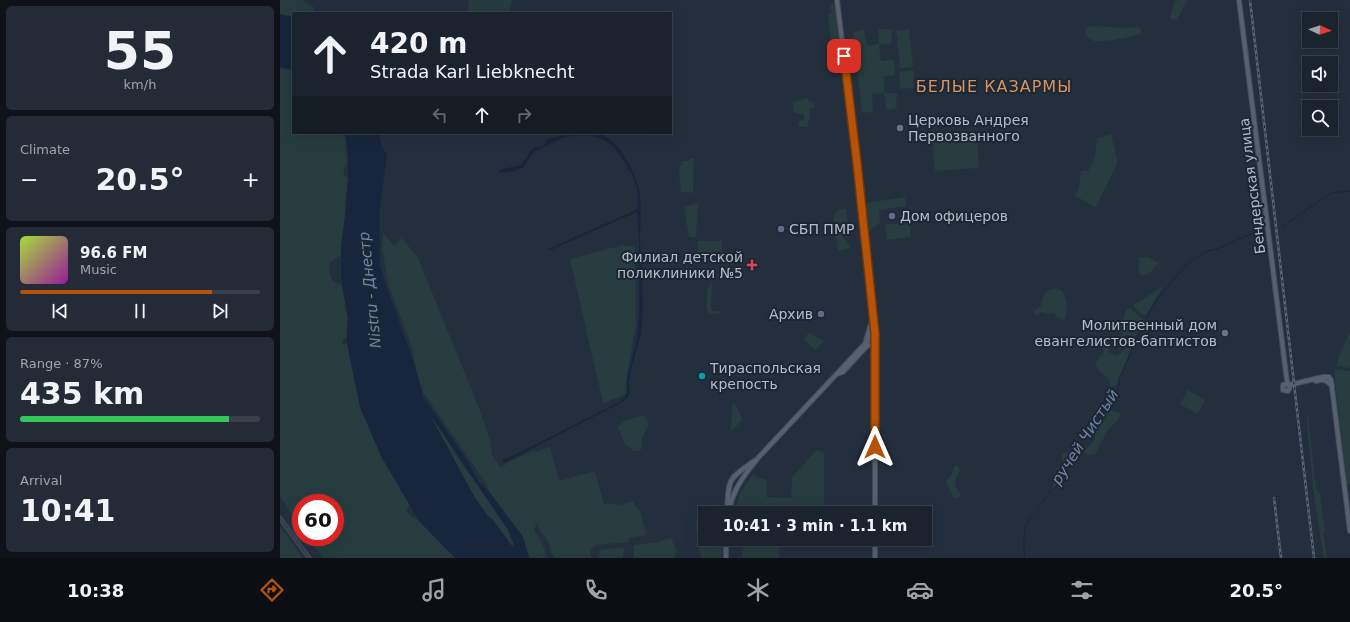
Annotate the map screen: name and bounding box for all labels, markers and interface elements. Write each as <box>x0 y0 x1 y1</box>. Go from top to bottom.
north arrow <box>1302 12 1338 48</box>
map controls <box>1302 12 1338 136</box>
text: 55 <box>104 21 176 81</box>
text: 420 m <box>370 27 467 60</box>
icon: ahead <box>304 28 356 80</box>
pin <box>827 39 861 73</box>
icon: arrive <box>833 45 855 67</box>
button: sound <box>1302 56 1338 92</box>
text: Strada Karl Liebknecht <box>370 61 575 82</box>
text: km/h <box>124 77 156 92</box>
district label: БЕЛЫЕ КАЗАРМЫ <box>916 77 1072 96</box>
button: search <box>1302 100 1338 136</box>
icon: left <box>429 104 451 126</box>
icon: ahead <box>471 104 493 126</box>
icon: right <box>513 104 535 126</box>
place label: Церковь Андрея Первозванного <box>908 112 1029 144</box>
street label: Бендерская улица <box>1236 117 1268 255</box>
marker: Церковь Андрея Первозванного <box>895 123 905 133</box>
text: Climate <box>20 142 70 157</box>
text: 20.5° <box>95 162 185 197</box>
text: − <box>20 167 38 192</box>
text: + <box>242 167 260 192</box>
place label: Дом офицеров <box>900 208 1008 224</box>
marker: Дом офицеров <box>887 211 897 221</box>
place label: СБП ПМР <box>789 221 854 237</box>
marker: СБП ПМР <box>776 224 786 234</box>
water label: Nistru - Днестр <box>355 231 385 349</box>
text: 96.6 FM <box>80 244 147 262</box>
place label: Филиал детской поликлиники №5 <box>617 249 743 281</box>
marker: Филиал детской поликлиники №5 <box>746 259 758 271</box>
text: Music <box>80 262 117 277</box>
icon: previous <box>49 300 71 322</box>
icon: pause <box>129 300 151 322</box>
icon: next <box>209 300 231 322</box>
place label: Архив <box>769 306 813 322</box>
marker: Архив <box>816 309 826 319</box>
place label: Молитвенный дом евангелистов-баптистов <box>1034 317 1217 349</box>
marker: Молитвенный дом евангелистов-баптистов <box>1220 328 1230 338</box>
text: Range · 87% <box>20 356 103 371</box>
place label: Тираспольская крепость <box>709 360 821 392</box>
marker: Тираспольская крепость <box>697 371 707 381</box>
text: 435 km <box>20 376 144 411</box>
water label: ручей Чистый <box>1047 386 1123 489</box>
position arrow <box>854 426 896 468</box>
text: Arrival <box>20 473 62 488</box>
text: 10:41 <box>20 493 116 528</box>
speed limit sign: 60 <box>292 494 344 546</box>
text: 10:41 · 3 min · 1.1 km <box>723 517 907 535</box>
icon: directions <box>258 576 286 604</box>
icon: music <box>420 576 448 604</box>
icon: phone <box>582 576 610 604</box>
icon: climate <box>744 576 772 604</box>
icon: car <box>906 576 934 604</box>
icon: filters <box>1068 576 1096 604</box>
text: 10:38 <box>67 580 124 601</box>
text: 20.5° <box>1230 580 1283 601</box>

